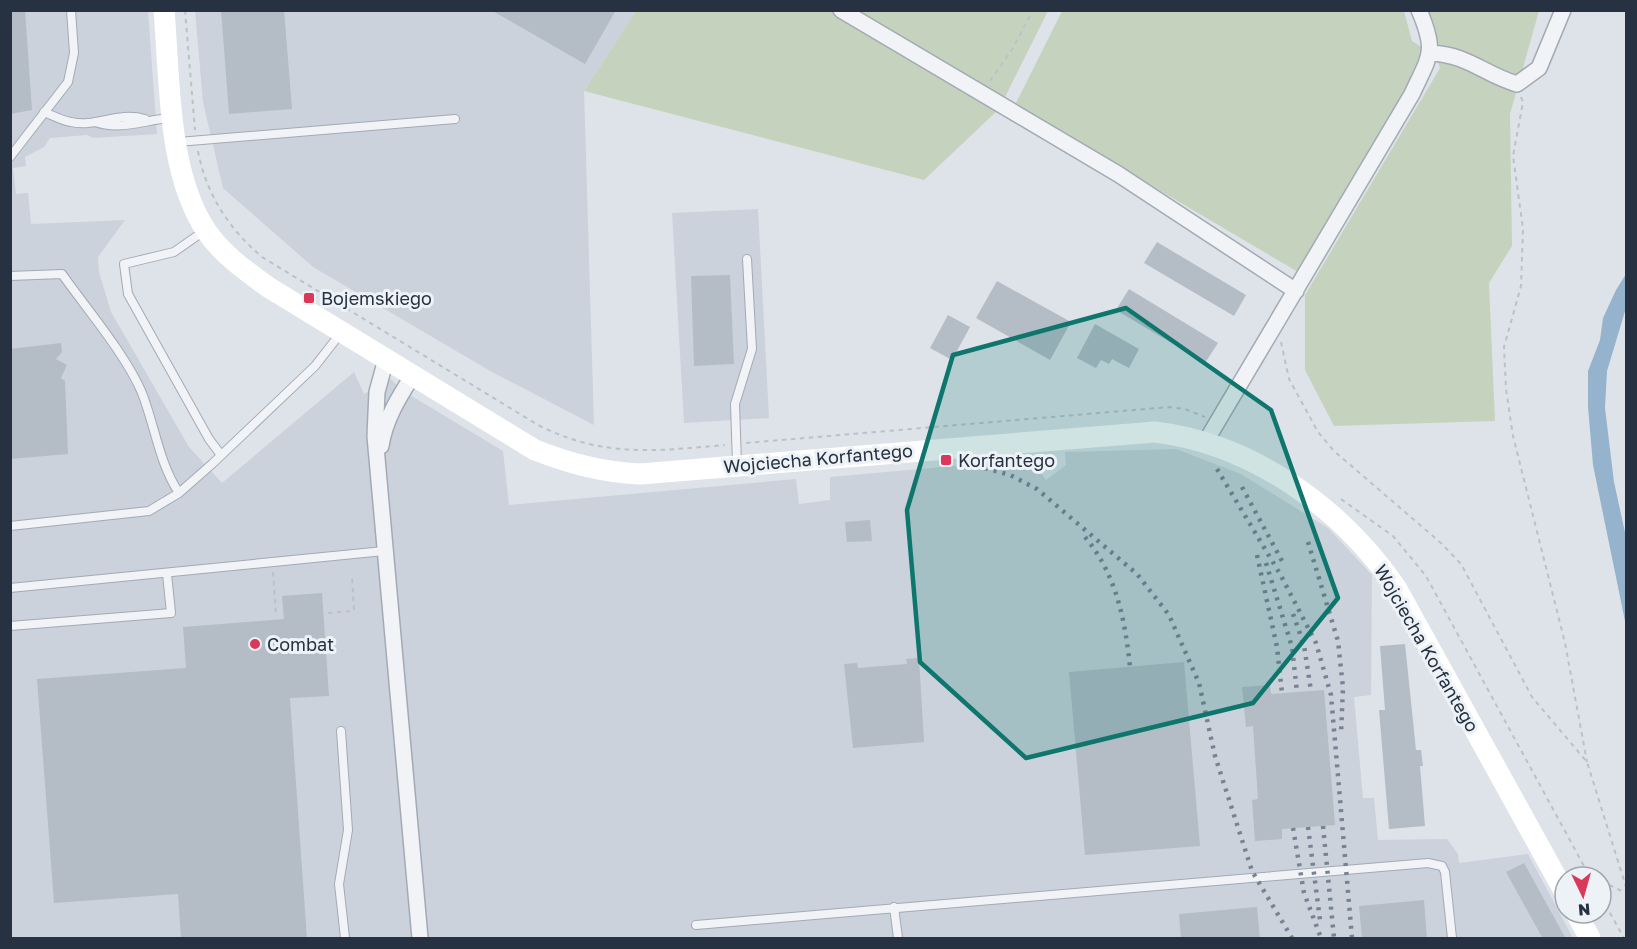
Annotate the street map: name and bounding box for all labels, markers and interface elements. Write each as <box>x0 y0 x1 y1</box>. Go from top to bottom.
place label: Bojemskiego <box>321 287 432 309</box>
marker: Bojemskiego <box>302 291 316 305</box>
street label: Wojciecha Korfantego <box>722 439 914 477</box>
place label: Korfantego <box>958 449 1055 471</box>
marker: Korfantego <box>939 453 953 467</box>
street label: Wojciecha Korfantego <box>1370 560 1484 736</box>
place label: Combat <box>267 633 334 655</box>
marker: Combat <box>248 637 262 651</box>
north arrow <box>1553 865 1613 925</box>
text: N <box>1577 899 1591 920</box>

